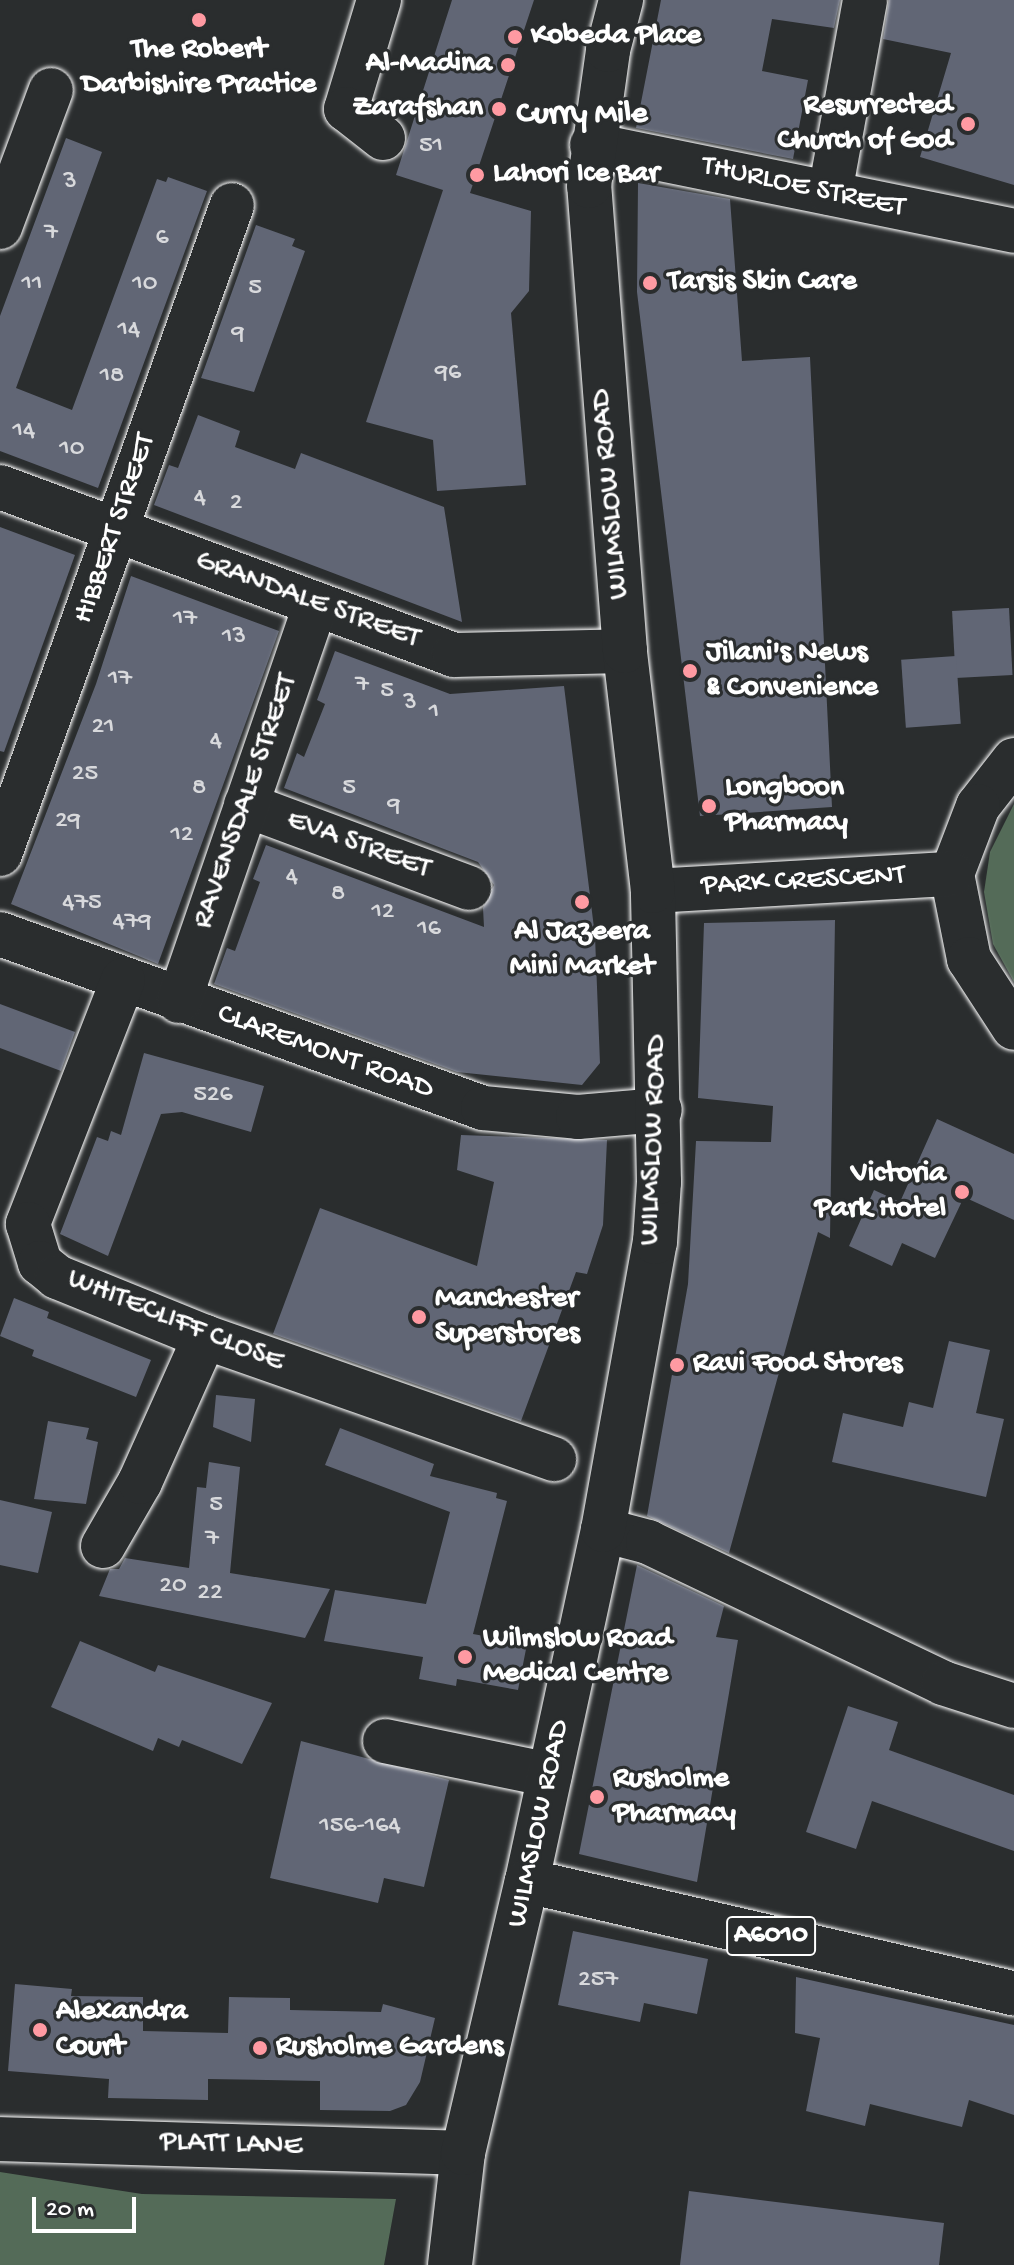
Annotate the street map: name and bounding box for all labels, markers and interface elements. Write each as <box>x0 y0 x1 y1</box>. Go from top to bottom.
marker: The Robert Darbishire Practice <box>190 11 208 29</box>
place label: Kobeda Place <box>531 19 701 55</box>
marker: Kobeda Place <box>506 28 524 46</box>
place label: The Robert Darbishire Practice <box>82 33 316 104</box>
place label: Al-Madina <box>366 47 492 83</box>
marker: Al-Madina <box>499 56 517 74</box>
place label: Resurrected Church of God <box>778 89 952 160</box>
place label: Zarafshan <box>352 91 483 127</box>
district label: Curry Mile <box>516 96 648 134</box>
marker: Zarafshan <box>490 100 508 118</box>
marker: Resurrected Church of God <box>959 115 977 133</box>
house number: 51 <box>419 131 443 163</box>
street label: THURLOE STREET <box>698 149 908 227</box>
place label: Lahori Ice Bar <box>493 157 659 193</box>
marker: Lahori Ice Bar <box>468 166 486 184</box>
house number: 3 <box>63 167 77 199</box>
house number: 7 <box>44 218 58 250</box>
house number: 6 <box>155 223 169 255</box>
place label: Tarsis Skin Care <box>668 265 857 301</box>
house number: 11 <box>22 269 42 301</box>
house number: 10 <box>132 269 158 301</box>
marker: Tarsis Skin Care <box>639 272 661 294</box>
house number: 5 <box>248 273 262 305</box>
house number: 14 <box>118 315 140 347</box>
house number: 9 <box>231 319 245 351</box>
house number: 96 <box>435 358 461 390</box>
house number: 18 <box>100 361 124 393</box>
street label: WILMSLOW ROAD <box>585 387 639 601</box>
house number: 14 <box>13 416 35 448</box>
street label: HIBBERT STREET <box>67 429 165 629</box>
house number: 10 <box>59 434 85 466</box>
house number: 4 <box>194 483 206 515</box>
house number: 2 <box>230 488 242 520</box>
street label: GRANDALE STREET <box>190 544 424 658</box>
house number: 17 <box>173 604 197 636</box>
house number: 13 <box>222 622 246 654</box>
place label: Jilani's News & Convenience <box>706 636 878 706</box>
marker: Jilani's News & Convenience <box>681 662 699 680</box>
house number: 17 <box>108 664 132 696</box>
street label: RAVENSDALE STREET <box>187 670 307 934</box>
house number: 7 <box>355 670 369 702</box>
house number: 5 <box>380 676 394 708</box>
house number: 3 <box>403 688 417 720</box>
house number: 1 <box>429 697 439 729</box>
house number: 21 <box>91 712 115 744</box>
house number: 4 <box>210 726 222 758</box>
house number: 25 <box>72 759 98 791</box>
place label: Longboon Pharmacy <box>725 771 848 842</box>
house number: 8 <box>192 773 206 805</box>
house number: 5 <box>342 773 356 805</box>
house number: 9 <box>387 791 401 823</box>
marker: Longboon Pharmacy <box>700 797 718 815</box>
street label: EVA STREET <box>281 803 435 889</box>
house number: 29 <box>55 806 81 838</box>
house number: 12 <box>170 820 194 852</box>
street label: PARK CRESCENT <box>700 859 906 905</box>
house number: 4 <box>286 862 298 894</box>
house number: 8 <box>331 879 345 911</box>
house number: 475 <box>62 888 102 920</box>
marker: Al Jazeera Mini Market <box>573 893 591 911</box>
house number: 12 <box>371 897 395 929</box>
house number: 479 <box>113 907 151 939</box>
house number: 16 <box>417 914 441 946</box>
place label: Al Jazeera Mini Market <box>510 915 654 986</box>
street label: CLAREMONT ROAD <box>212 997 438 1109</box>
street label: WILMSLOW ROAD <box>633 1034 677 1246</box>
house number: 526 <box>193 1080 233 1112</box>
place label: Victoria Park Hotel <box>815 1157 946 1228</box>
marker: Victoria Park Hotel <box>953 1183 971 1201</box>
street label: WHITECLIFF CLOSE <box>62 1262 288 1382</box>
place label: Manchester Superstores <box>435 1282 580 1352</box>
marker: Manchester Superstores <box>410 1308 428 1326</box>
place label: Ravi Food Stores <box>693 1347 902 1383</box>
marker: Ravi Food Stores <box>668 1356 686 1374</box>
house number: 5 <box>209 1490 223 1522</box>
house number: 7 <box>205 1524 219 1556</box>
house number: 20 <box>159 1571 187 1603</box>
house number: 22 <box>197 1578 223 1610</box>
place label: Wilmslow Road Medical Centre <box>483 1622 672 1692</box>
marker: Wilmslow Road Medical Centre <box>454 1646 476 1668</box>
street label: WILMSLOW ROAD <box>500 1717 580 1931</box>
place label: Rusholme Pharmacy <box>613 1762 736 1832</box>
marker: Rusholme Pharmacy <box>588 1788 606 1806</box>
house number: 156-164 <box>319 1811 401 1843</box>
road number: A6010 <box>725 1912 817 1960</box>
house number: 257 <box>578 1965 618 1997</box>
place label: Alexandra Court <box>56 1995 187 2066</box>
marker: Alexandra Court <box>31 2021 49 2039</box>
place label: Rusholme Gardens <box>276 2030 504 2066</box>
marker: Rusholme Gardens <box>251 2039 269 2057</box>
street label: PLATT LANE <box>159 2126 303 2166</box>
scale bar <box>36 2181 140 2231</box>
text: 20 m <box>46 2196 94 2225</box>

